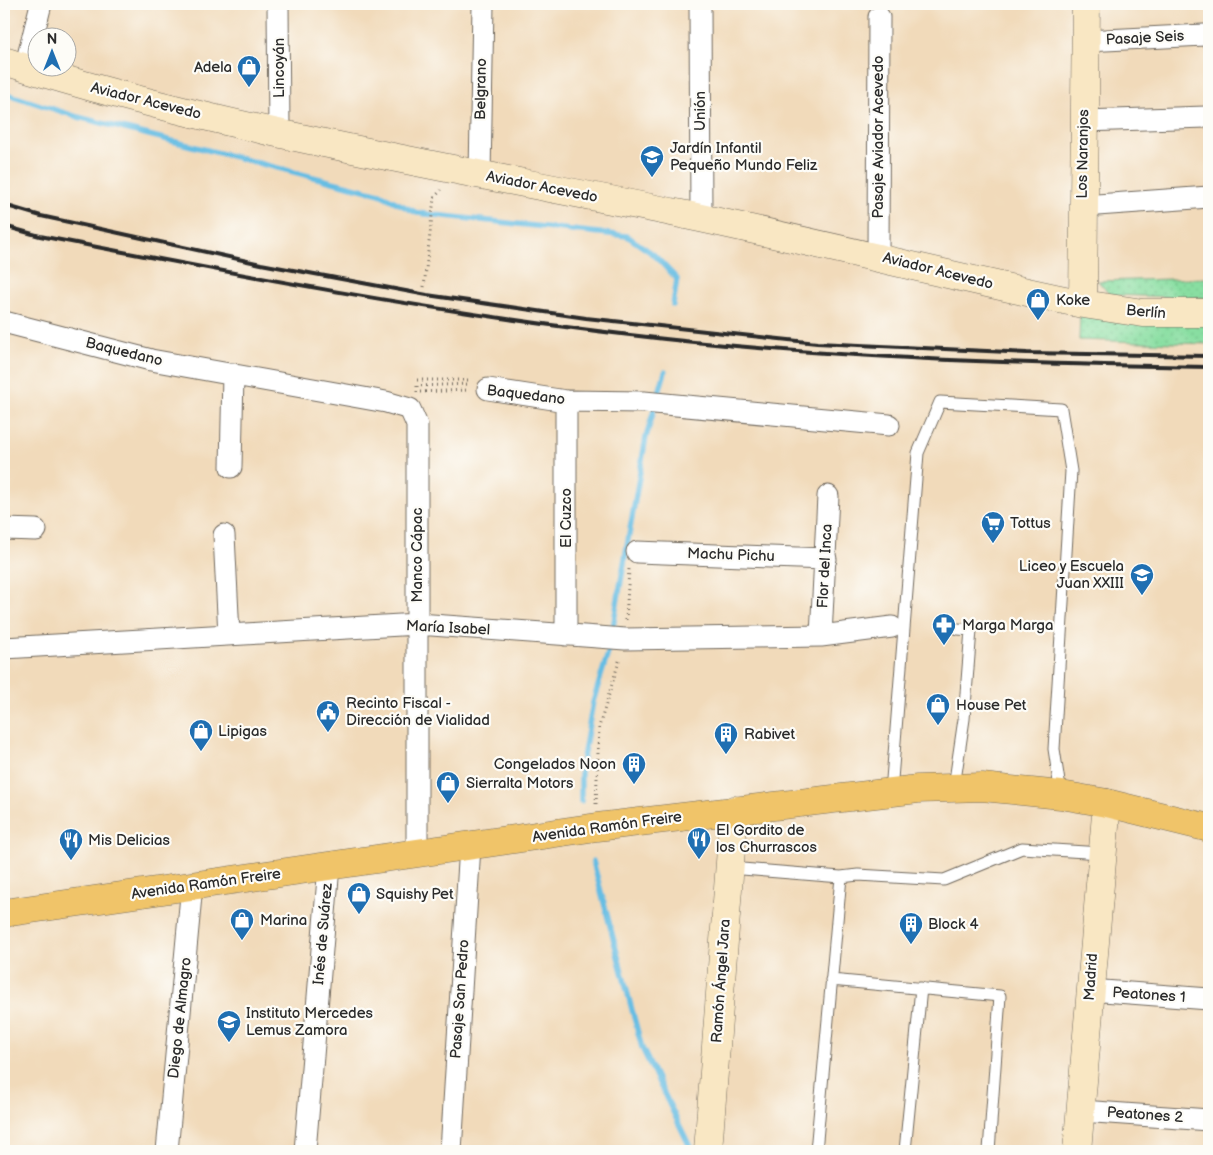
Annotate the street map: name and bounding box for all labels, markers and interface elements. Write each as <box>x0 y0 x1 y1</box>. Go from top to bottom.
street label: Pasaje Seis <box>1105 26 1185 50</box>
north arrow <box>28 28 78 78</box>
text: N <box>47 31 57 48</box>
street label: Lincoyán <box>270 38 289 98</box>
shop icon: Adela <box>236 54 262 88</box>
street label: Pasaje Aviador Acevedo <box>869 55 888 219</box>
place label: Adela <box>194 58 232 77</box>
street label: Belgrano <box>471 58 491 120</box>
street label: Aviador Acevedo <box>89 78 203 124</box>
street label: Unión <box>691 91 710 131</box>
street label: Los Naranjos <box>1073 109 1093 199</box>
place label: Jardín Infantil Pequeño Mundo Feliz <box>670 139 818 175</box>
school or university icon: Jardín Infantil Pequeño Mundo Feliz <box>639 144 665 178</box>
street label: Aviador Acevedo <box>485 167 599 207</box>
street label: Aviador Acevedo <box>881 248 995 294</box>
shop icon: Koke <box>1025 287 1051 321</box>
place label: Koke <box>1056 291 1090 310</box>
street label: Berlín <box>1125 301 1167 323</box>
street label: Baquedano <box>83 333 165 371</box>
street label: Baquedano <box>486 381 566 409</box>
street label: El Cuzco <box>557 488 576 548</box>
street label: Manco Cápac <box>408 508 427 602</box>
supermarket icon: Tottus <box>980 510 1006 544</box>
place label: Tottus <box>1010 514 1051 533</box>
street label: Flor del Inca <box>813 523 837 609</box>
street label: Machu Pichu <box>687 544 775 566</box>
place label: Liceo y Escuela Juan XXIII <box>1019 557 1124 593</box>
school or university icon: Liceo y Escuela Juan XXIII <box>1129 562 1155 596</box>
pharmacy icon: Marga Marga <box>931 612 957 646</box>
street label: María Isabel <box>405 616 491 640</box>
place label: Marga Marga <box>962 616 1054 635</box>
shop icon: House Pet <box>925 692 951 726</box>
place label: Recinto Fiscal - Dirección de Vialidad <box>346 694 490 730</box>
place label: House Pet <box>956 696 1027 715</box>
public building icon: Recinto Fiscal - Dirección de Vialidad <box>315 699 341 733</box>
shop icon: Lipigas <box>188 718 214 752</box>
building icon: Rabivet <box>713 721 739 755</box>
place label: Lipigas <box>218 722 268 741</box>
place label: Rabivet <box>744 725 796 744</box>
building icon: Congelados Noon <box>621 751 647 785</box>
place label: Congelados Noon <box>494 755 616 774</box>
shop icon: Sierralta Motors <box>435 770 461 804</box>
place label: Sierralta Motors <box>466 774 574 793</box>
street label: Avenida Ramón Freire <box>531 807 683 847</box>
place label: El Gordito de los Churrascos <box>716 821 817 857</box>
restaurant icon: El Gordito de los Churrascos <box>686 826 712 860</box>
restaurant icon: Mis Delicias <box>58 827 84 861</box>
place label: Mis Delicias <box>88 831 170 850</box>
street label: Avenida Ramón Freire <box>130 864 282 904</box>
shop icon: Squishy Pet <box>346 881 372 915</box>
street label: Inés de Suárez <box>309 882 337 986</box>
place label: Squishy Pet <box>376 885 454 904</box>
shop icon: Marina <box>229 907 255 941</box>
place label: Marina <box>260 911 307 930</box>
building icon: Block 4 <box>898 911 924 945</box>
place label: Block 4 <box>928 915 979 934</box>
street label: Ramón Ángel Jara <box>707 918 735 1044</box>
street label: Pasaje San Pedro <box>446 939 474 1059</box>
street label: Madrid <box>1080 953 1102 1001</box>
street label: Diego de Almagro <box>164 956 196 1080</box>
street label: Peatones 1 <box>1112 983 1186 1007</box>
place label: Instituto Mercedes Lemus Zamora <box>246 1004 374 1040</box>
school or university icon: Instituto Mercedes Lemus Zamora <box>216 1009 242 1043</box>
street label: Peatones 2 <box>1106 1103 1184 1127</box>

